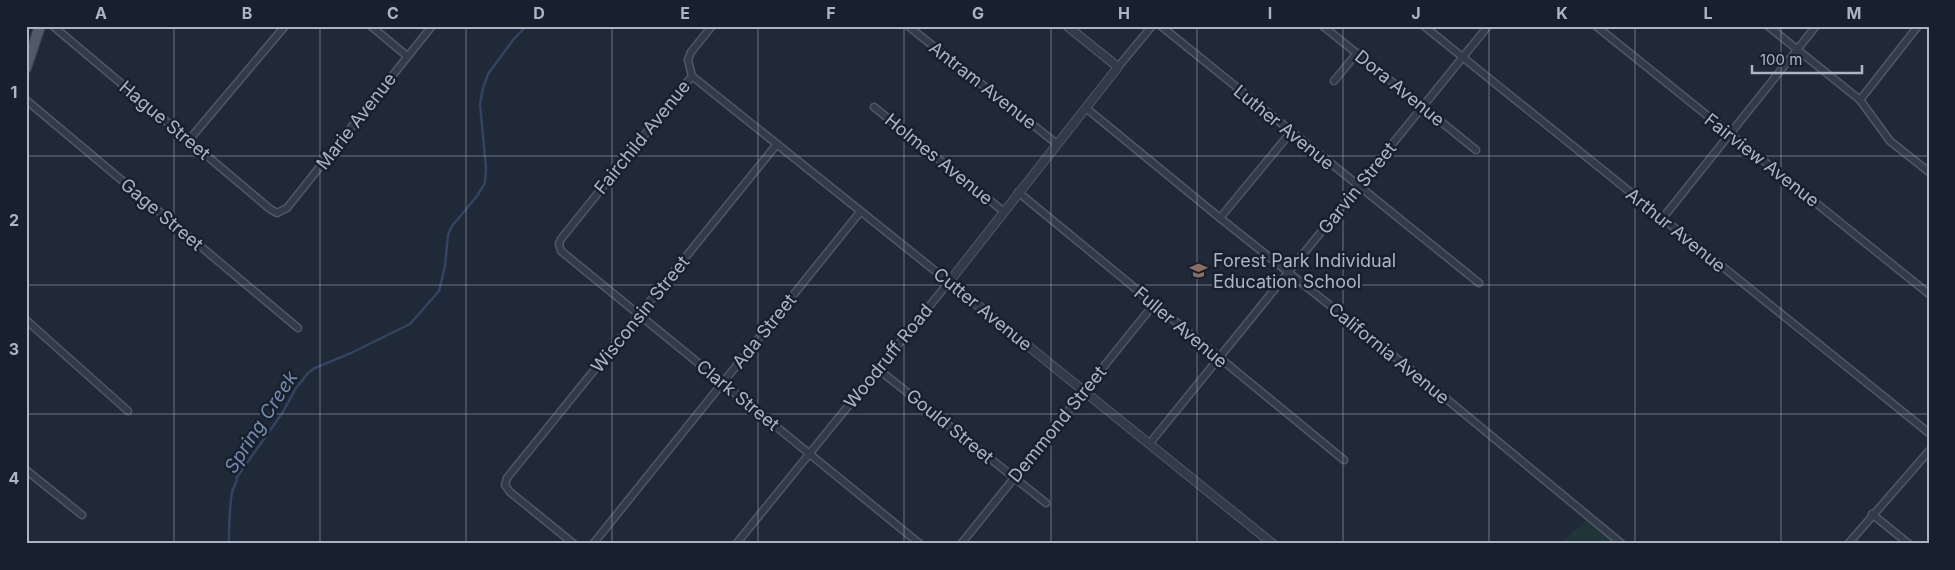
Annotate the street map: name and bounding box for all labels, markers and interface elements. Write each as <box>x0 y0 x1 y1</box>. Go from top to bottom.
text: A <box>95 3 107 23</box>
text: B <box>242 3 252 23</box>
text: C <box>387 3 399 23</box>
text: D <box>533 3 545 23</box>
text: E <box>680 3 690 23</box>
text: F <box>826 3 836 23</box>
text: G <box>972 3 984 23</box>
text: H <box>1118 3 1130 23</box>
text: I <box>1268 3 1272 23</box>
text: J <box>1411 3 1421 23</box>
text: K <box>1556 3 1568 23</box>
text: L <box>1703 3 1713 23</box>
text: M <box>1847 3 1861 23</box>
street label: Antram Avenue <box>925 37 1041 133</box>
scale bar <box>1752 42 1862 74</box>
street label: Dora Avenue <box>1351 46 1449 130</box>
text: 100 m <box>1760 50 1802 69</box>
street label: Marie Avenue <box>312 69 400 173</box>
street label: Hague Street <box>116 76 215 164</box>
street label: Fairchild Avenue <box>590 76 694 198</box>
street label: Luther Avenue <box>1230 80 1338 174</box>
text: 1 <box>11 82 17 102</box>
street label: Holmes Avenue <box>881 109 997 209</box>
street label: Fairview Avenue <box>1701 109 1823 211</box>
street label: Garvin Street <box>1314 138 1400 238</box>
street label: Gage Street <box>117 174 207 255</box>
street label: Arthur Avenue <box>1622 184 1730 276</box>
text: 2 <box>9 210 19 230</box>
place label: Forest Park Individual Education School <box>1213 250 1396 292</box>
street label: Wisconsin Street <box>587 251 693 376</box>
school or university icon: Forest Park Individual Education School <box>1189 260 1209 280</box>
street label: Cutter Avenue <box>930 263 1036 355</box>
street label: Fuller Avenue <box>1130 282 1232 372</box>
street label: Ada Street <box>728 290 800 372</box>
street label: California Avenue <box>1324 298 1454 408</box>
street label: Woodruff Road <box>840 300 936 412</box>
text: 3 <box>9 339 19 359</box>
street label: Clark Street <box>692 355 784 435</box>
street label: Demmond Street <box>1004 362 1110 486</box>
water label: Spring Creek <box>219 366 303 477</box>
street label: Gould Street <box>902 384 998 468</box>
text: 4 <box>9 468 20 488</box>

